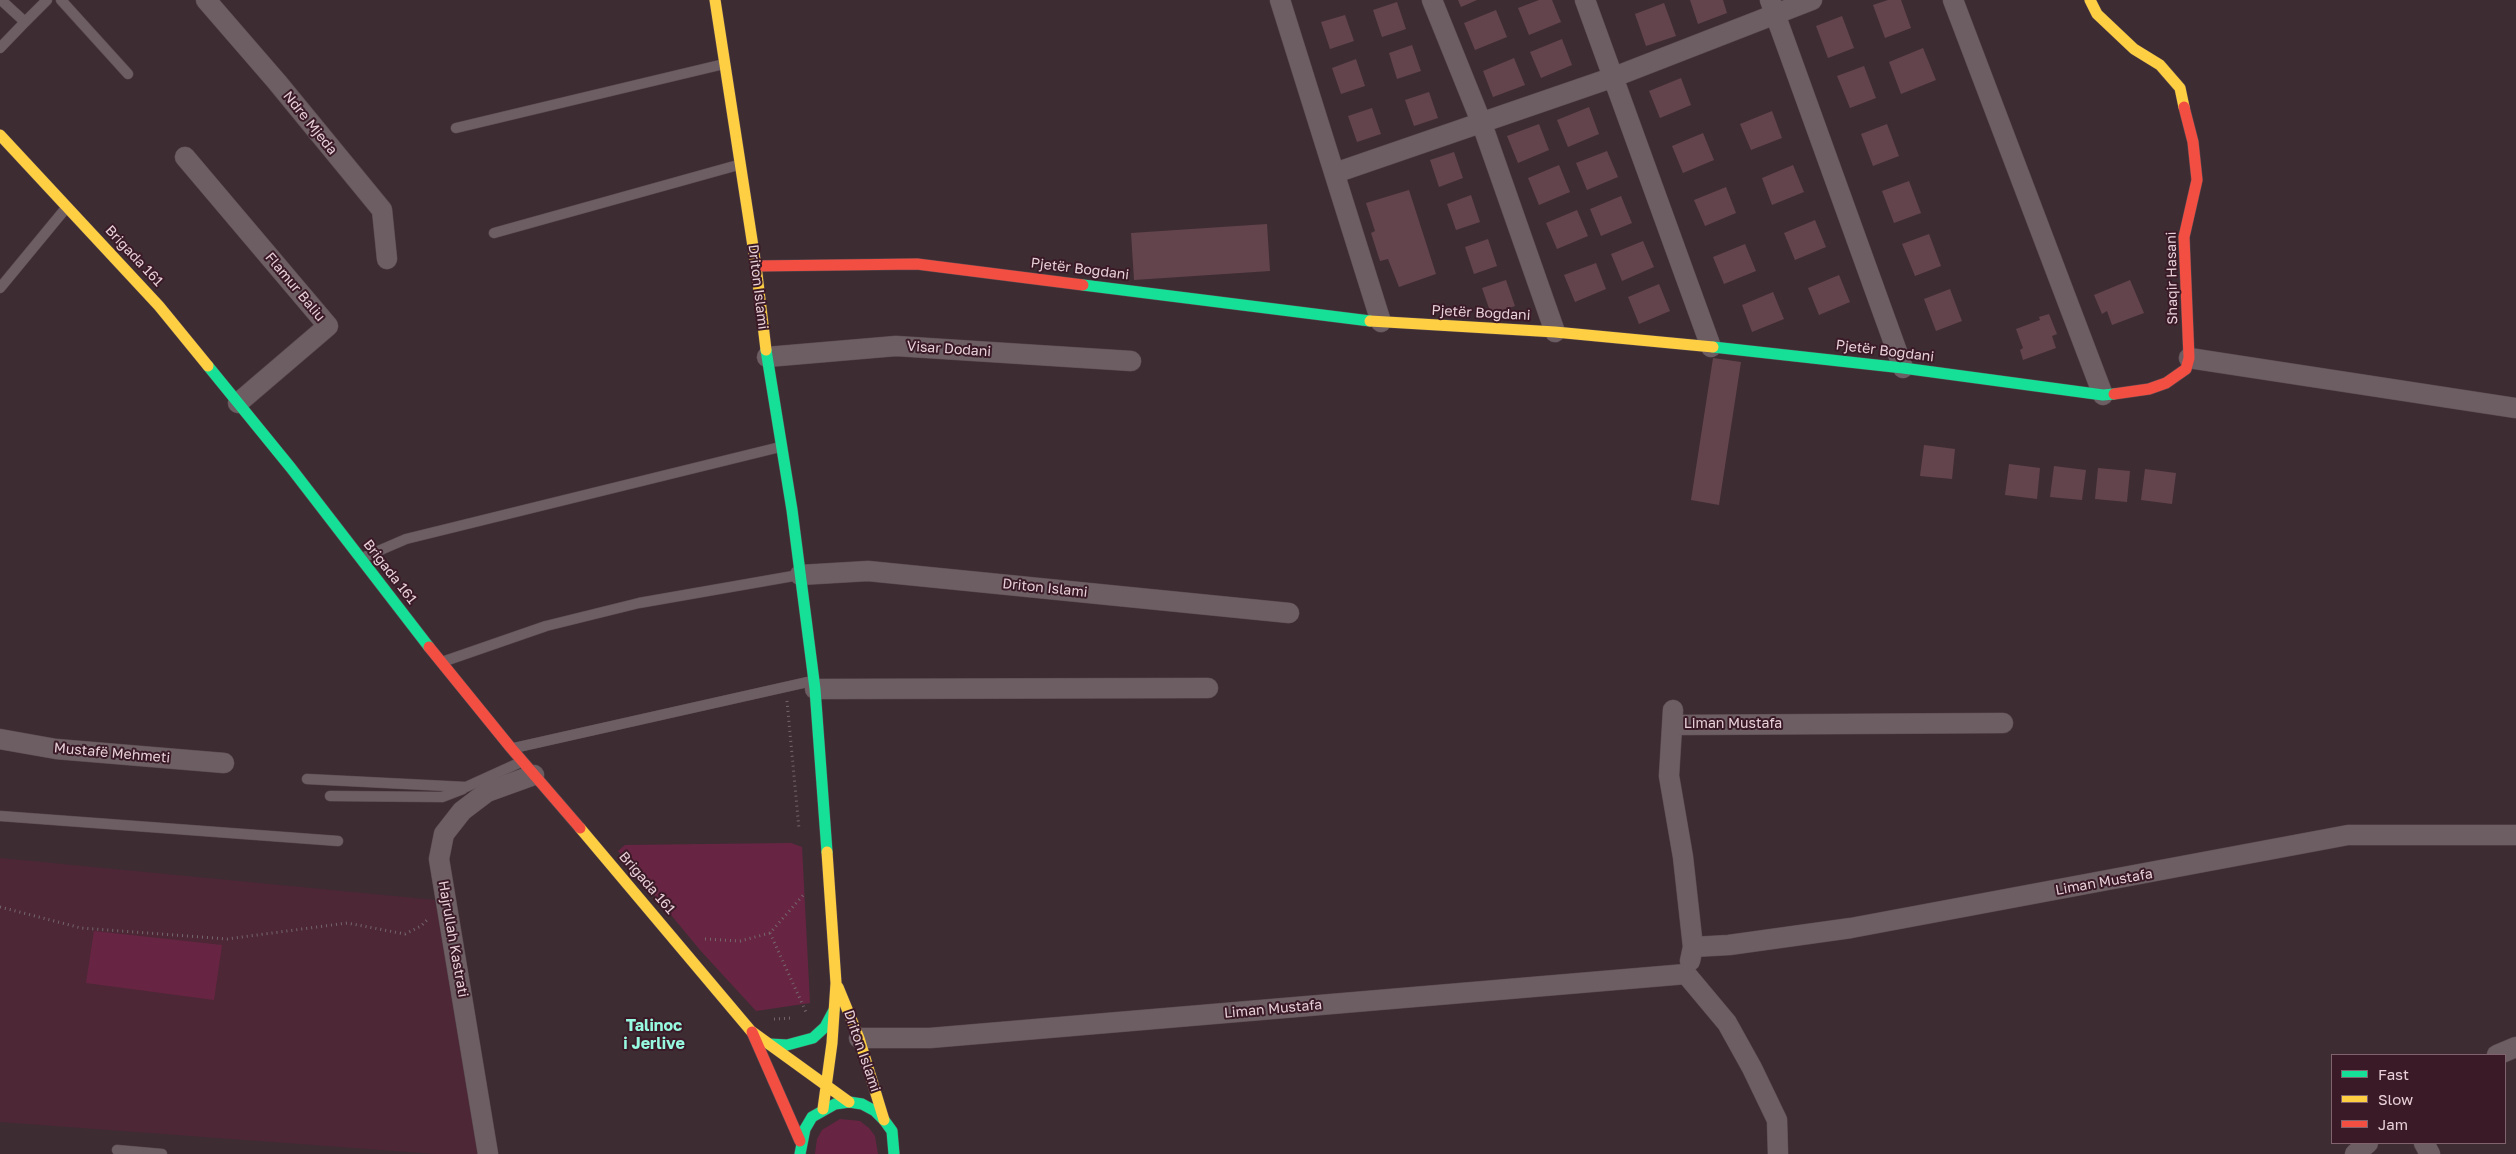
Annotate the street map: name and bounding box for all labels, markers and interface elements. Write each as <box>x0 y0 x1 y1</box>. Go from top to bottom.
street label: Ndre Mjeda <box>279 88 341 158</box>
street label: Brigada 161 <box>102 222 166 290</box>
street label: Shaqir Hasani <box>2163 231 2181 325</box>
street label: Driton Islami <box>744 244 772 330</box>
street label: Flamur Baliu <box>261 249 329 325</box>
street label: Pjetër Bogdani <box>1030 255 1130 283</box>
street label: Pjetër Bogdani <box>1431 302 1531 324</box>
street label: Pjetër Bogdani <box>1835 337 1935 365</box>
street label: Visar Dodani <box>906 338 992 360</box>
street label: Brigada 161 <box>360 536 420 608</box>
street label: Driton Islami <box>1002 575 1088 601</box>
street label: Liman Mustafa <box>1684 716 1782 732</box>
street label: Mustafë Mehmeti <box>53 740 171 766</box>
street label: Brigada 161 <box>615 848 679 918</box>
street label: Liman Mustafa <box>2054 865 2154 899</box>
street label: Hajrullah Kastrati <box>434 879 472 999</box>
street label: Liman Mustafa <box>1223 996 1323 1022</box>
street label: Driton Islami <box>840 1008 884 1094</box>
district label: Talinoc i Jerlive <box>623 1016 685 1054</box>
legend <box>2331 1054 2506 1144</box>
text: Fast <box>2378 1065 2409 1083</box>
text: Slow <box>2378 1090 2413 1108</box>
text: Jam <box>2378 1115 2408 1133</box>

